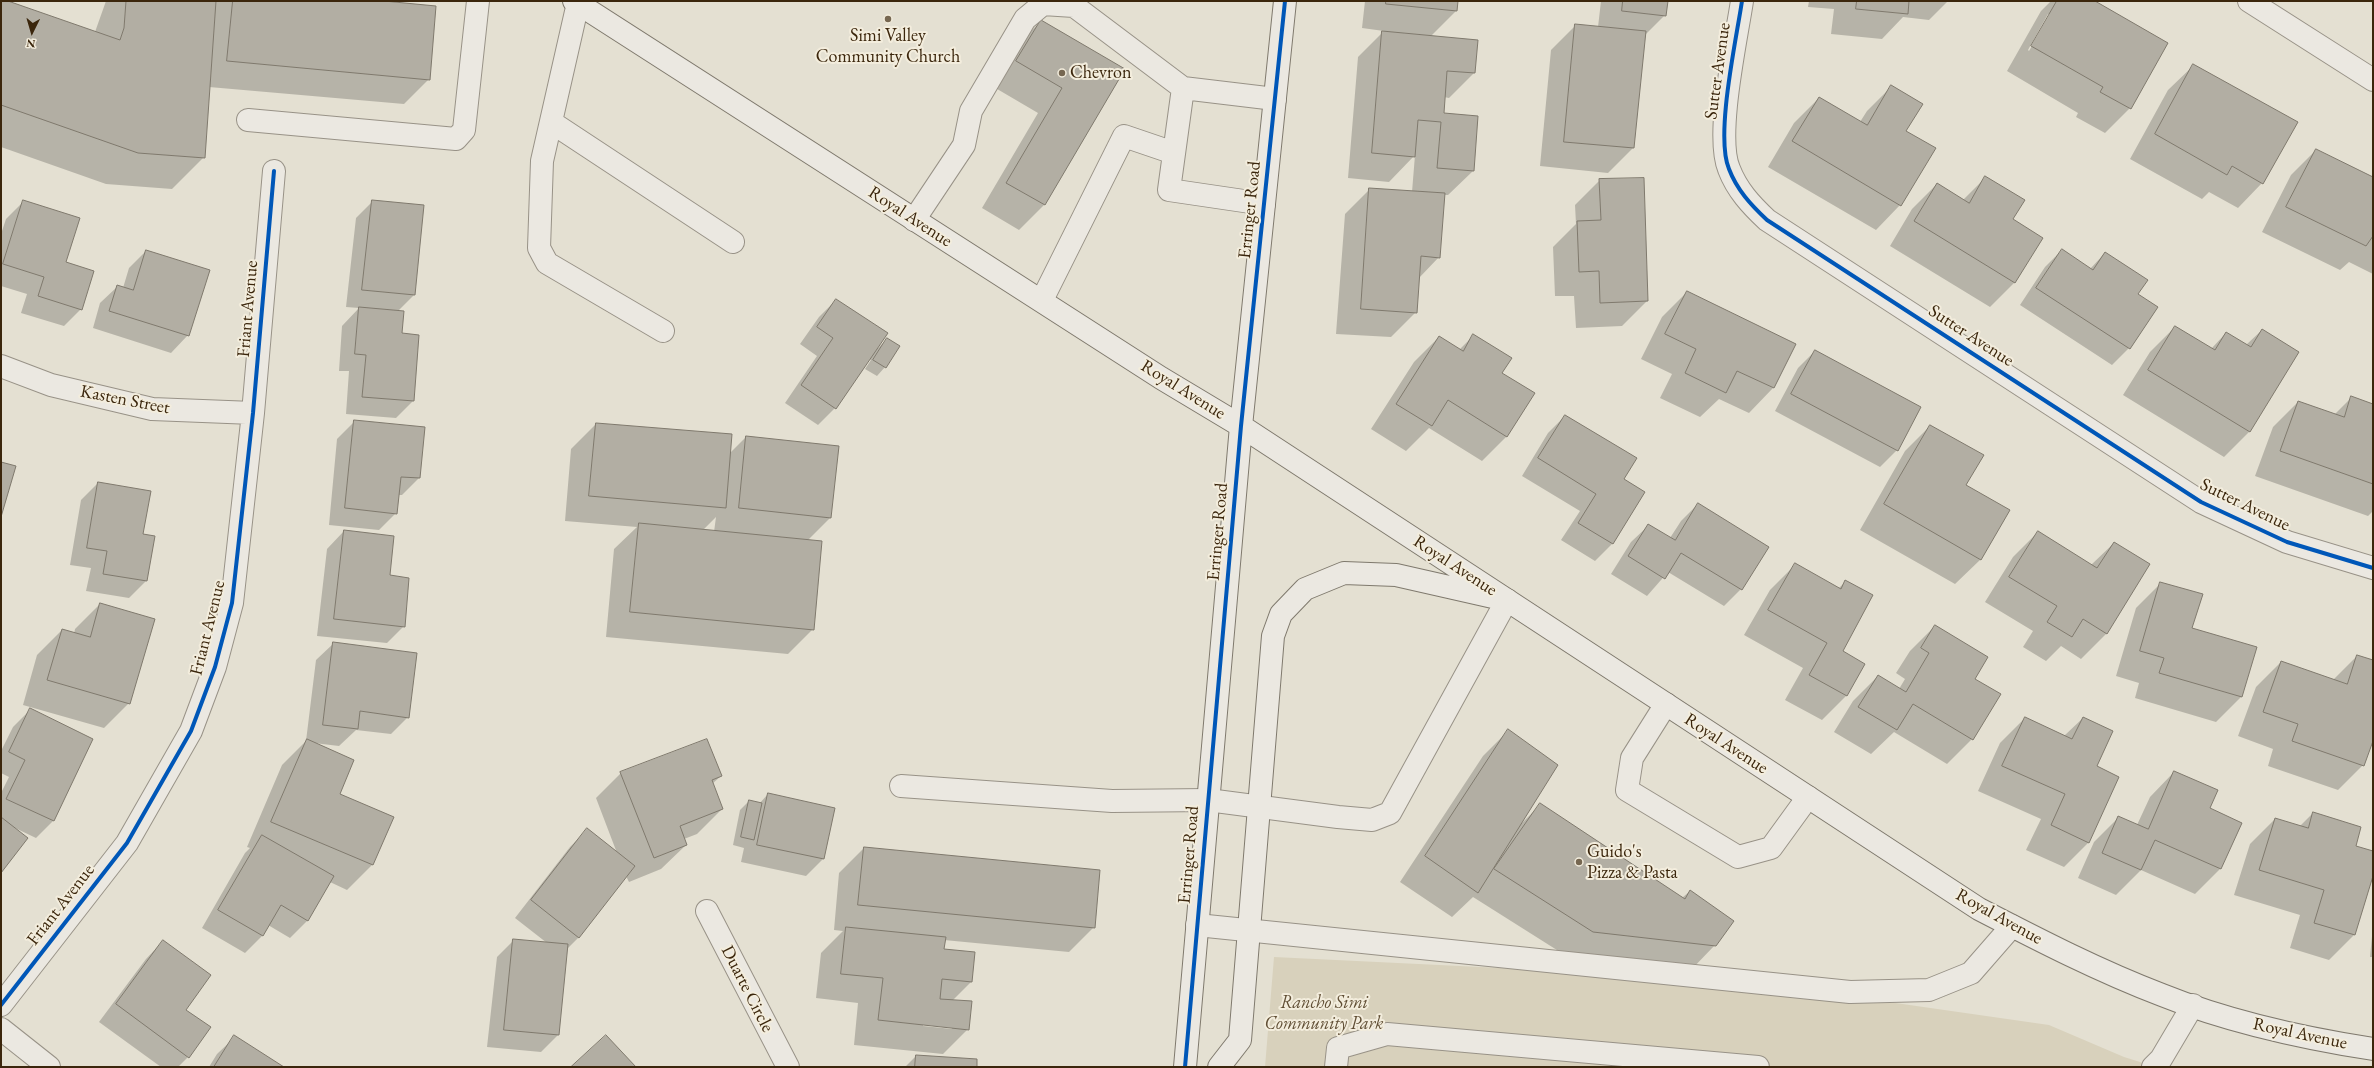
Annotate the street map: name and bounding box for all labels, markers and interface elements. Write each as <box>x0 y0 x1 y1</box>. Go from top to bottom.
north arrow <box>12 12 52 52</box>
marker: Simi Valley Community Church <box>883 14 893 24</box>
street label: Sutter Avenue <box>1701 21 1735 121</box>
place label: Simi Valley Community Church <box>816 25 960 68</box>
text: N <box>26 37 36 51</box>
place label: Chevron <box>1070 62 1131 84</box>
marker: Chevron <box>1057 68 1067 78</box>
street label: Erringer Road <box>1234 160 1266 260</box>
street label: Royal Avenue <box>864 182 956 252</box>
street label: Friant Avenue <box>233 260 263 358</box>
street label: Sutter Avenue <box>1924 300 2018 372</box>
street label: Royal Avenue <box>1137 355 1229 425</box>
street label: Kasten Street <box>78 381 172 419</box>
street label: Sutter Avenue <box>2196 474 2294 536</box>
street label: Erringer Road <box>1203 482 1233 582</box>
street label: Royal Avenue <box>1409 531 1501 601</box>
street label: Friant Avenue <box>186 578 230 678</box>
street label: Royal Avenue <box>1680 709 1772 779</box>
street label: Erringer Road <box>1174 805 1204 905</box>
place label: Guido's Pizza & Pasta <box>1587 841 1678 884</box>
marker: Guido's Pizza & Pasta <box>1574 857 1584 867</box>
street label: Friant Avenue <box>23 860 99 950</box>
street label: Royal Avenue <box>1952 884 2046 950</box>
street label: Duarte Circle <box>716 942 778 1036</box>
park label: Rancho Simi Community Park <box>1265 992 1383 1034</box>
street label: Royal Avenue <box>2251 1013 2349 1055</box>

